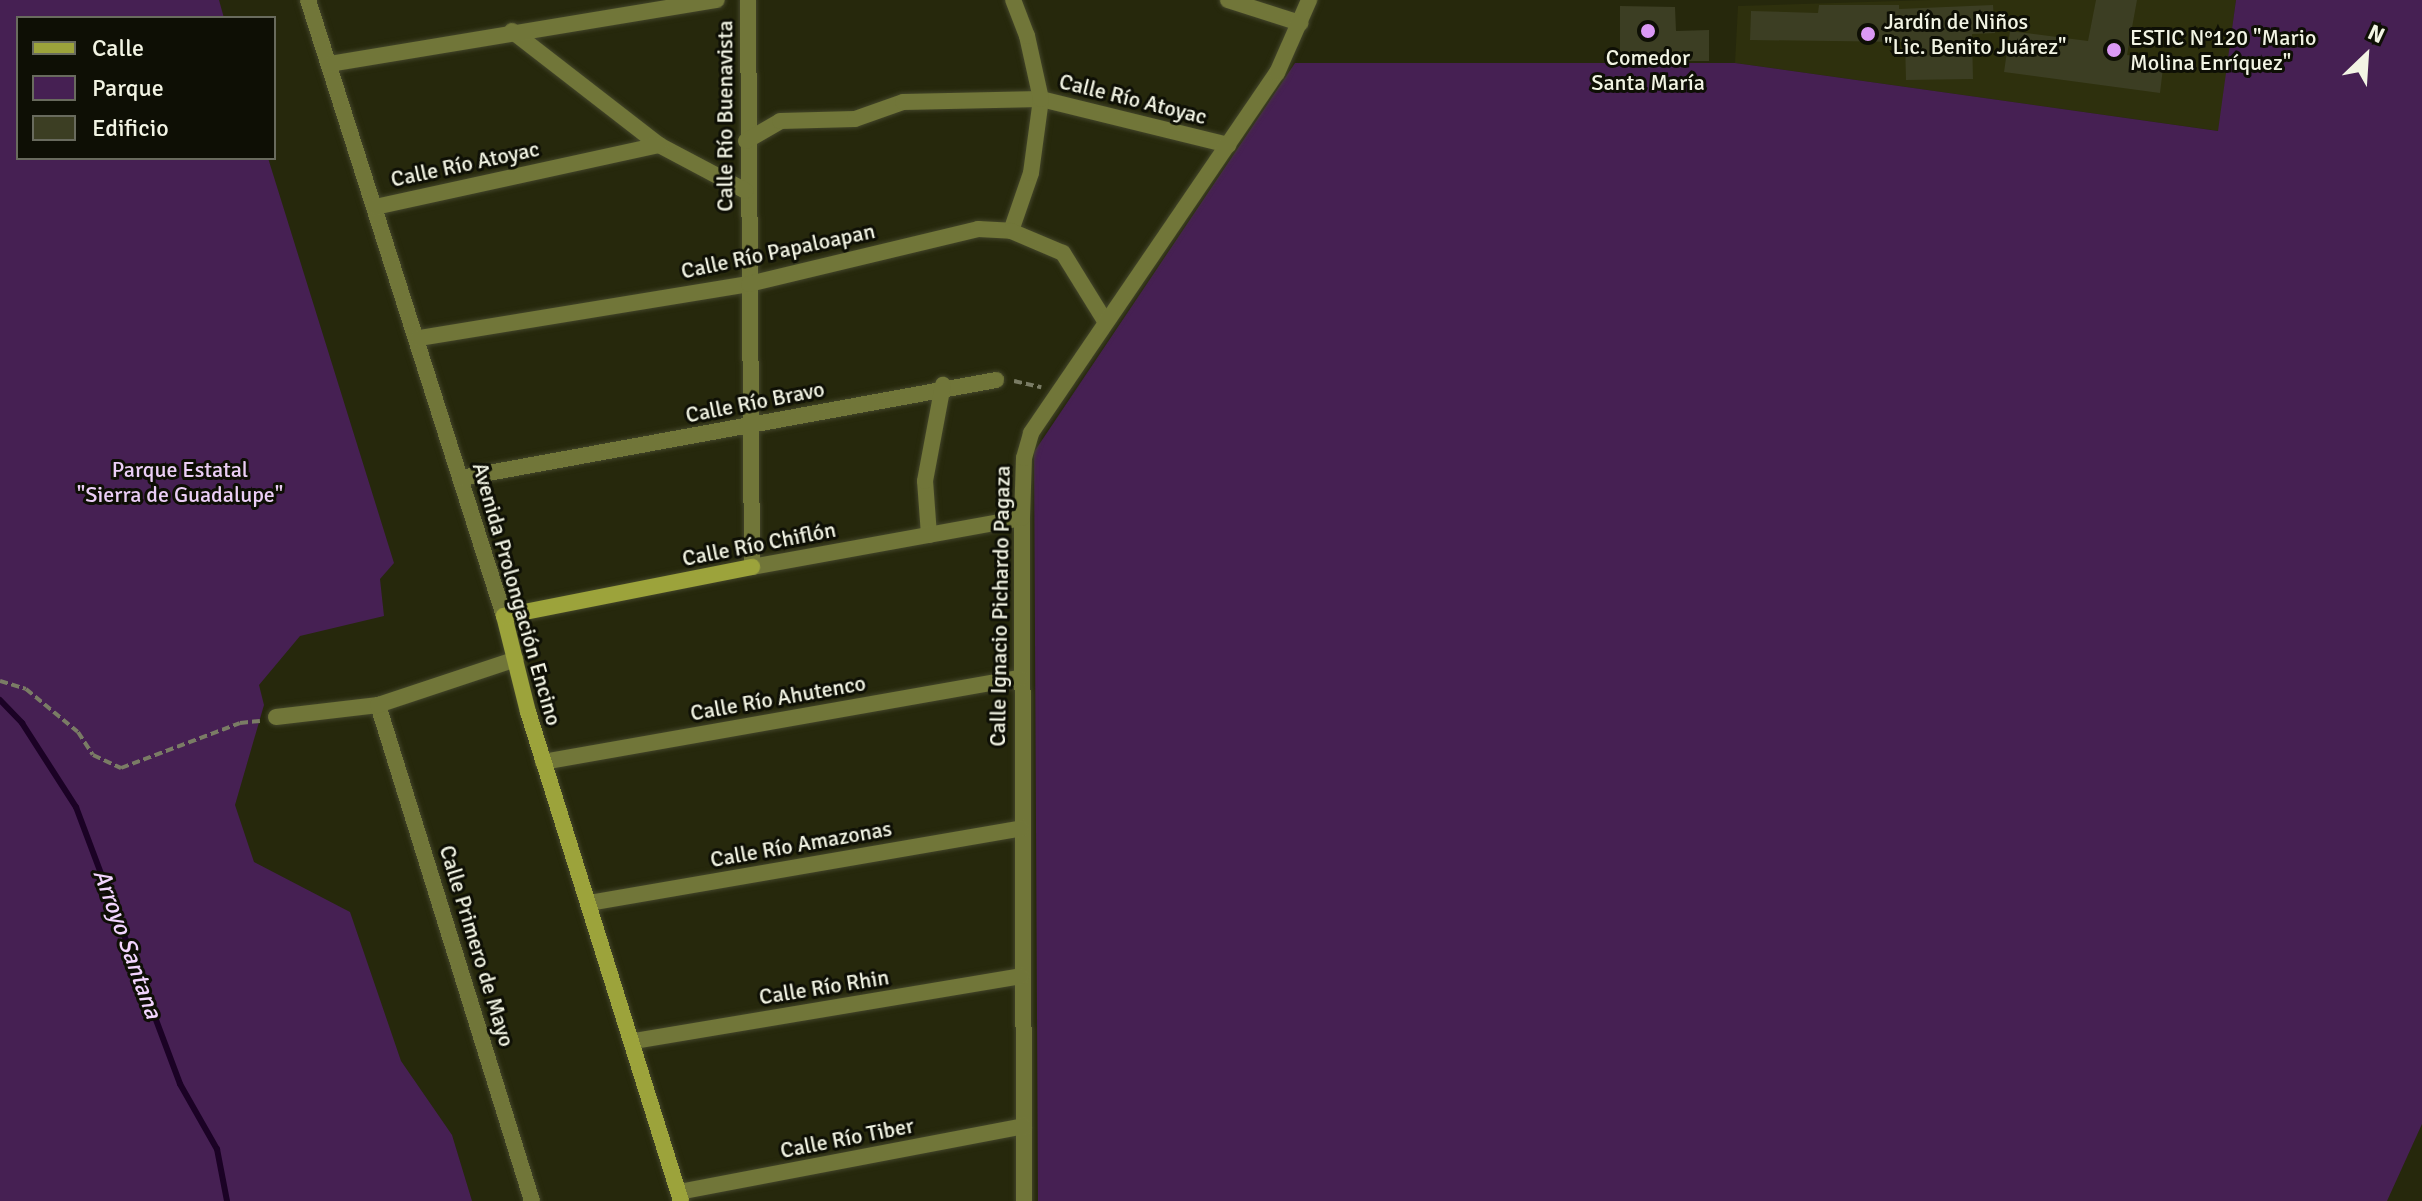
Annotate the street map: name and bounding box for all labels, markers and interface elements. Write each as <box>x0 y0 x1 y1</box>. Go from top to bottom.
place label: Jardín de Niños "Lic. Benito Juárez" <box>1884 8 2066 60</box>
legend <box>16 16 276 160</box>
north arrow <box>2326 16 2406 96</box>
text: N <box>2364 18 2389 49</box>
street label: Calle Río Buenavista <box>712 20 738 212</box>
marker: Comedor Santa María <box>1639 22 1657 40</box>
place label: ESTIC N°120 "Mario Molina Enríquez" <box>2130 24 2316 76</box>
marker: Jardín de Niños "Lic. Benito Juárez" <box>1859 25 1877 43</box>
text: Calle <box>92 33 144 63</box>
marker: ESTIC N°120 "Mario Molina Enríquez" <box>2105 41 2123 59</box>
place label: Comedor Santa María <box>1591 44 1705 96</box>
street label: Calle Río Atoyac <box>1056 68 1210 130</box>
text: Parque <box>92 73 164 103</box>
text: Edificio <box>92 113 169 143</box>
street label: Calle Río Atoyac <box>388 135 542 193</box>
street label: Calle Río Papaloapan <box>679 218 877 284</box>
street label: Calle Río Bravo <box>683 376 827 428</box>
park label: Parque Estatal "Sierra de Guadalupe" <box>77 456 283 508</box>
street label: Avenida Prolongación Encino <box>467 459 567 729</box>
street label: Calle Ignacio Pichardo Pagaza <box>984 465 1016 747</box>
street label: Calle Río Chiflón <box>680 516 838 572</box>
street label: Calle Río Ahutenco <box>688 670 868 726</box>
street label: Calle Río Amazonas <box>708 815 894 873</box>
street label: Calle Primero de Mayo <box>434 842 520 1050</box>
water label: Arroyo Santana <box>87 865 167 1023</box>
street label: Calle Río Rhin <box>757 964 891 1010</box>
street label: Calle Río Tiber <box>778 1112 916 1164</box>

